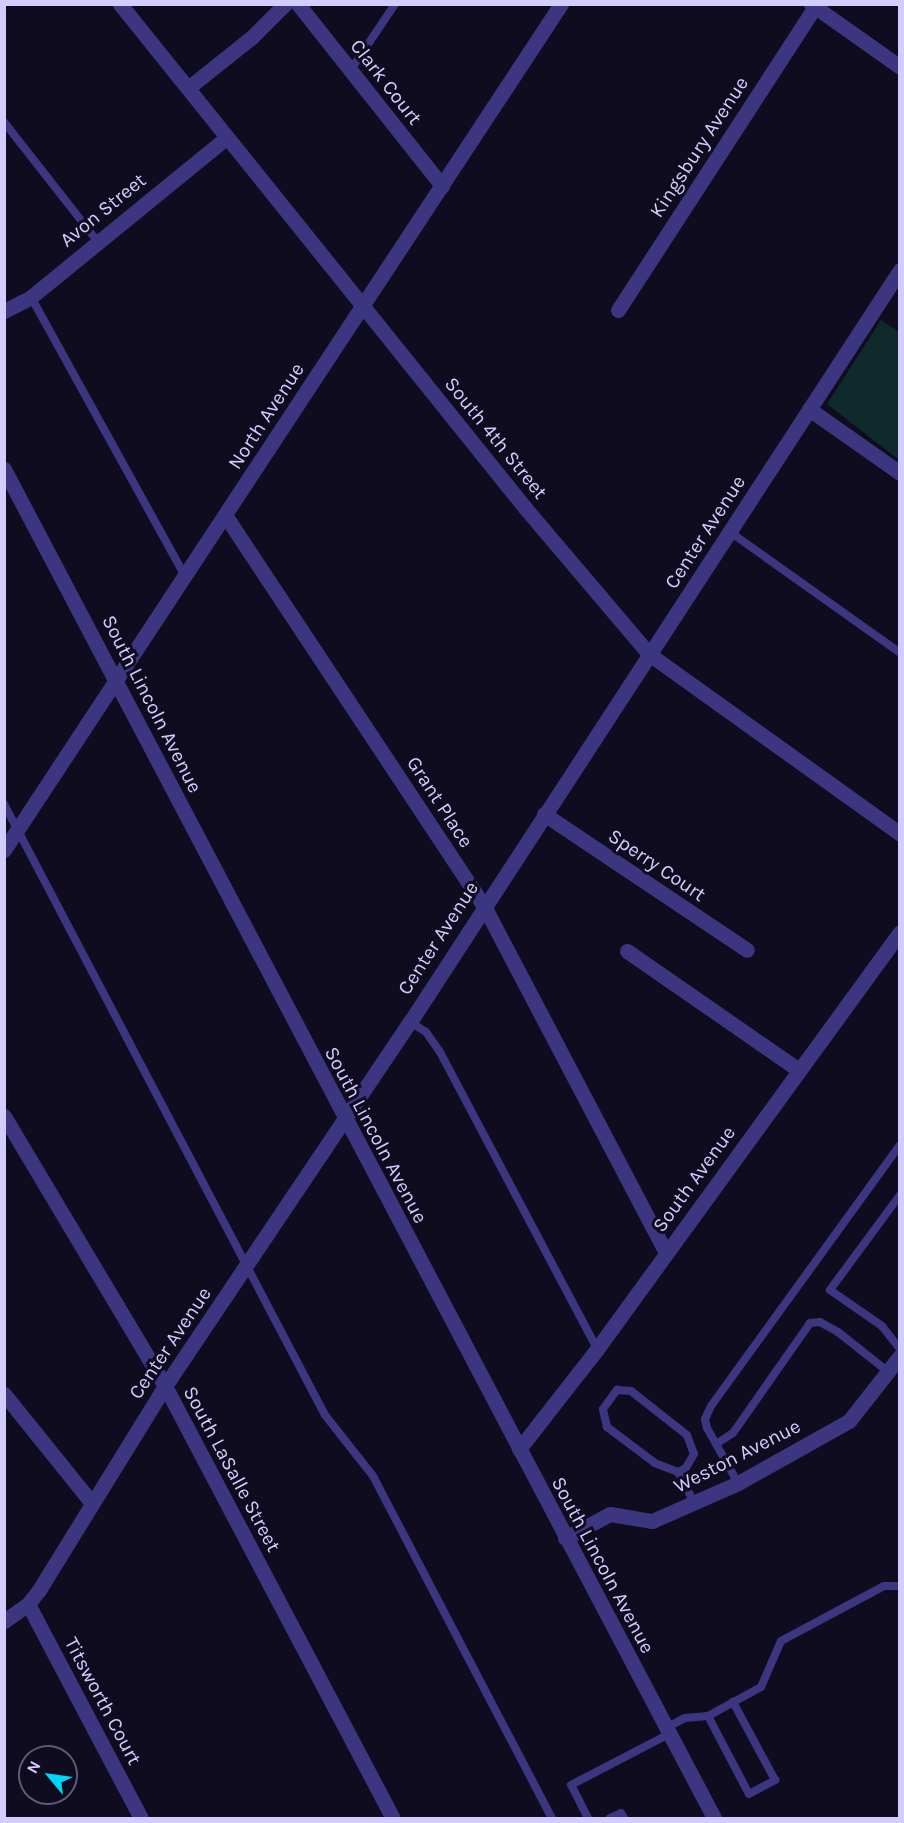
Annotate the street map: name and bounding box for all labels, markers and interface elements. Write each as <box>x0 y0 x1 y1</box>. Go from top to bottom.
street label: Clark Court <box>345 34 427 130</box>
street label: Kingsbury Avenue <box>645 72 753 222</box>
street label: Avon Street <box>55 168 151 252</box>
street label: North Avenue <box>223 358 309 474</box>
street label: South 4th Street <box>440 372 552 504</box>
street label: Center Avenue <box>659 471 751 593</box>
street label: South Lincoln Avenue <box>97 611 207 797</box>
street label: Grant Place <box>402 752 478 852</box>
street label: Sperry Court <box>604 824 710 906</box>
street label: Center Avenue <box>392 877 484 999</box>
street label: South Lincoln Avenue <box>319 1043 433 1227</box>
street label: South Avenue <box>647 1121 741 1237</box>
street label: Center Avenue <box>124 1282 216 1404</box>
street label: South LaSalle Street <box>178 1382 286 1556</box>
street label: Weston Avenue <box>670 1414 804 1498</box>
street label: South Lincoln Avenue <box>546 1473 660 1657</box>
street label: Titsworth Court <box>59 1633 147 1769</box>
north arrow <box>18 1745 78 1805</box>
text: N <box>22 1757 45 1777</box>

